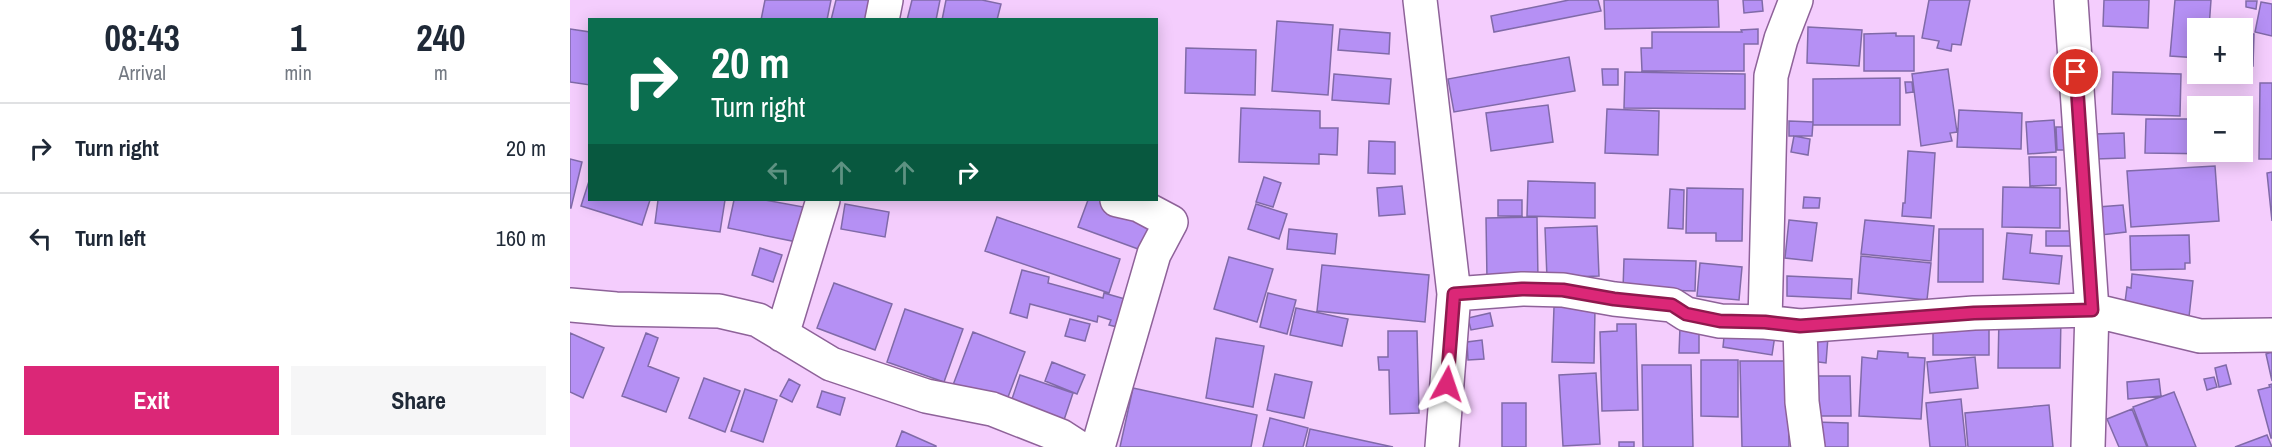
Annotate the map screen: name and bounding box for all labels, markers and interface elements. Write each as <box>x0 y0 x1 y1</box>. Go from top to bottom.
text: 08:43 <box>104 14 180 62</box>
text: 1 <box>290 14 306 62</box>
text: 240 <box>416 14 466 62</box>
map controls <box>2187 18 2253 162</box>
button: + <box>2187 18 2253 84</box>
text: 20 m <box>711 35 790 91</box>
icon: right <box>612 42 690 120</box>
pin <box>2050 46 2101 97</box>
icon: arrive <box>2059 55 2092 88</box>
text: Arrival <box>119 59 166 86</box>
text: min <box>284 59 312 86</box>
text: m <box>434 59 448 86</box>
text: Turn right <box>711 89 805 125</box>
button: − <box>2187 96 2253 162</box>
icon: right <box>24 132 57 165</box>
text: Turn right <box>75 133 159 163</box>
text: 20 m <box>506 133 546 163</box>
icon: left <box>762 156 795 189</box>
icon: ahead <box>825 156 858 189</box>
icon: ahead <box>888 156 921 189</box>
icon: right <box>951 156 984 189</box>
icon: left <box>24 222 57 255</box>
text: Turn left <box>75 223 146 253</box>
text: 160 m <box>496 223 546 253</box>
position arrow <box>1415 352 1479 416</box>
button: Exit <box>24 366 279 435</box>
button: Share <box>291 366 546 435</box>

